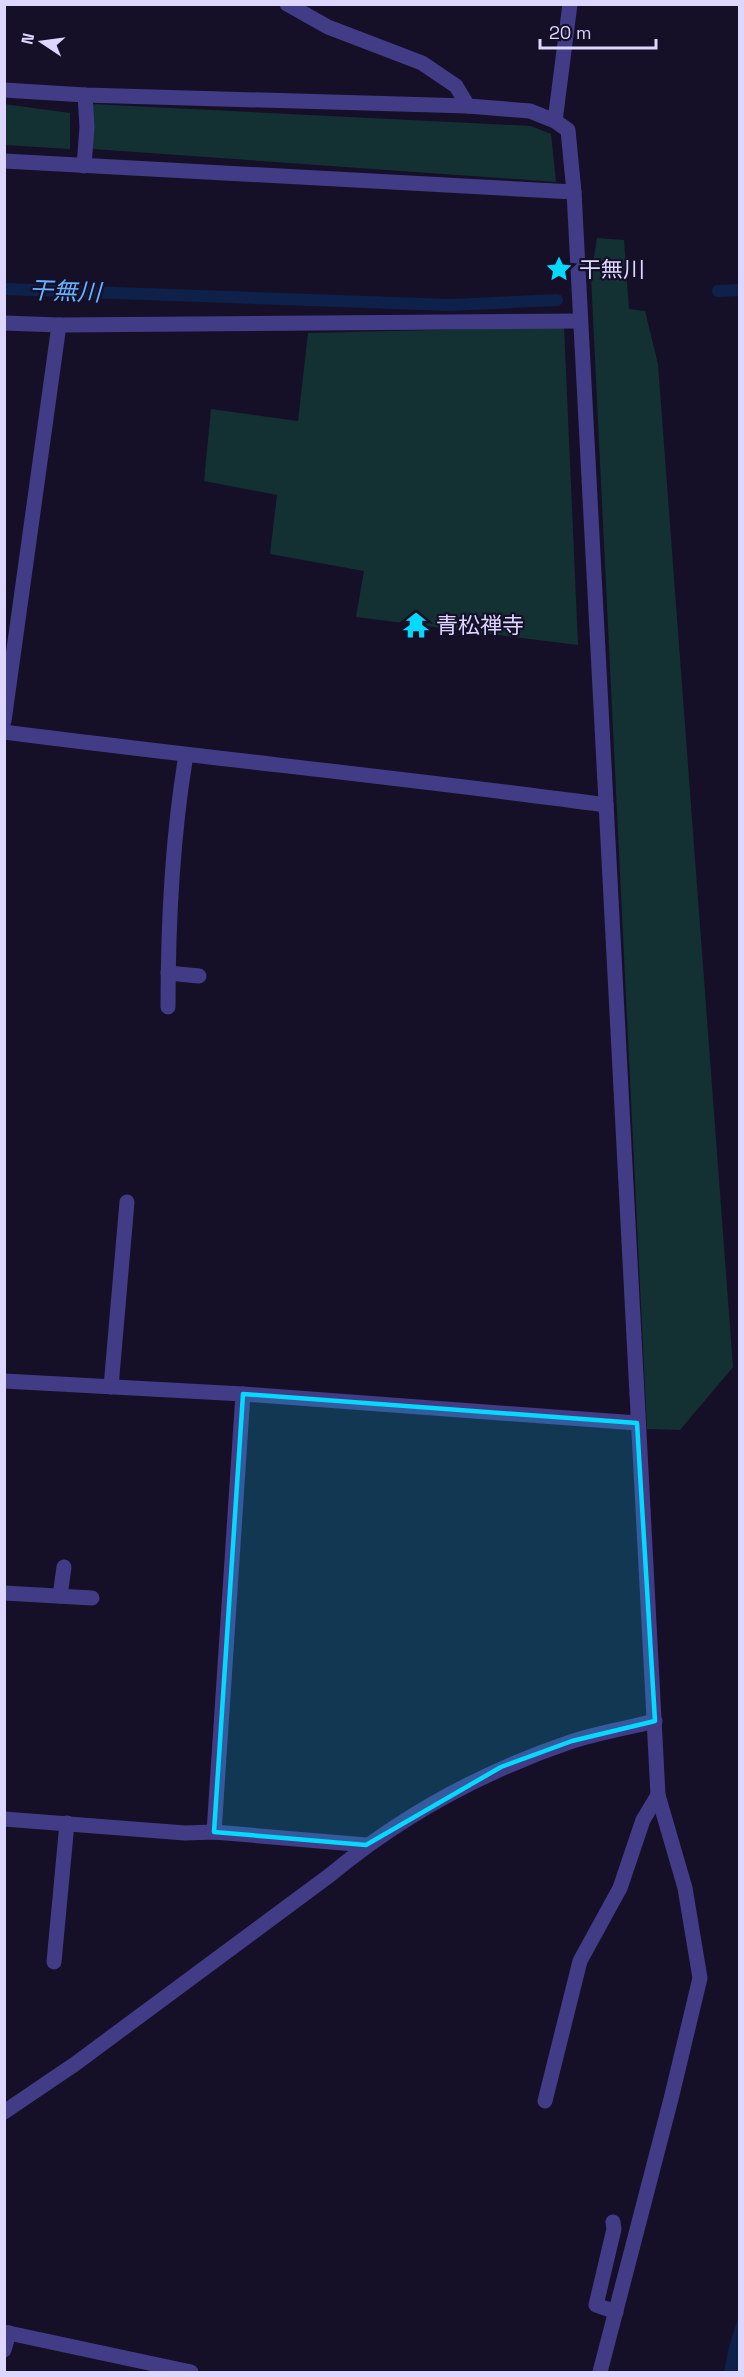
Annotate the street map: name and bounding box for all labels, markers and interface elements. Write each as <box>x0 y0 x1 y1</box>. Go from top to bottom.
north arrow <box>12 12 72 72</box>
scale bar <box>540 12 656 50</box>
text: 20 m <box>549 21 592 44</box>
text: N <box>16 31 39 46</box>
place icon: 干無川 <box>544 254 574 284</box>
place label: 干無川 <box>579 255 645 283</box>
water label: 干無川 <box>28 274 105 308</box>
temple icon: 青松禅寺 <box>401 610 431 640</box>
place label: 青松禅寺 <box>436 611 524 639</box>

